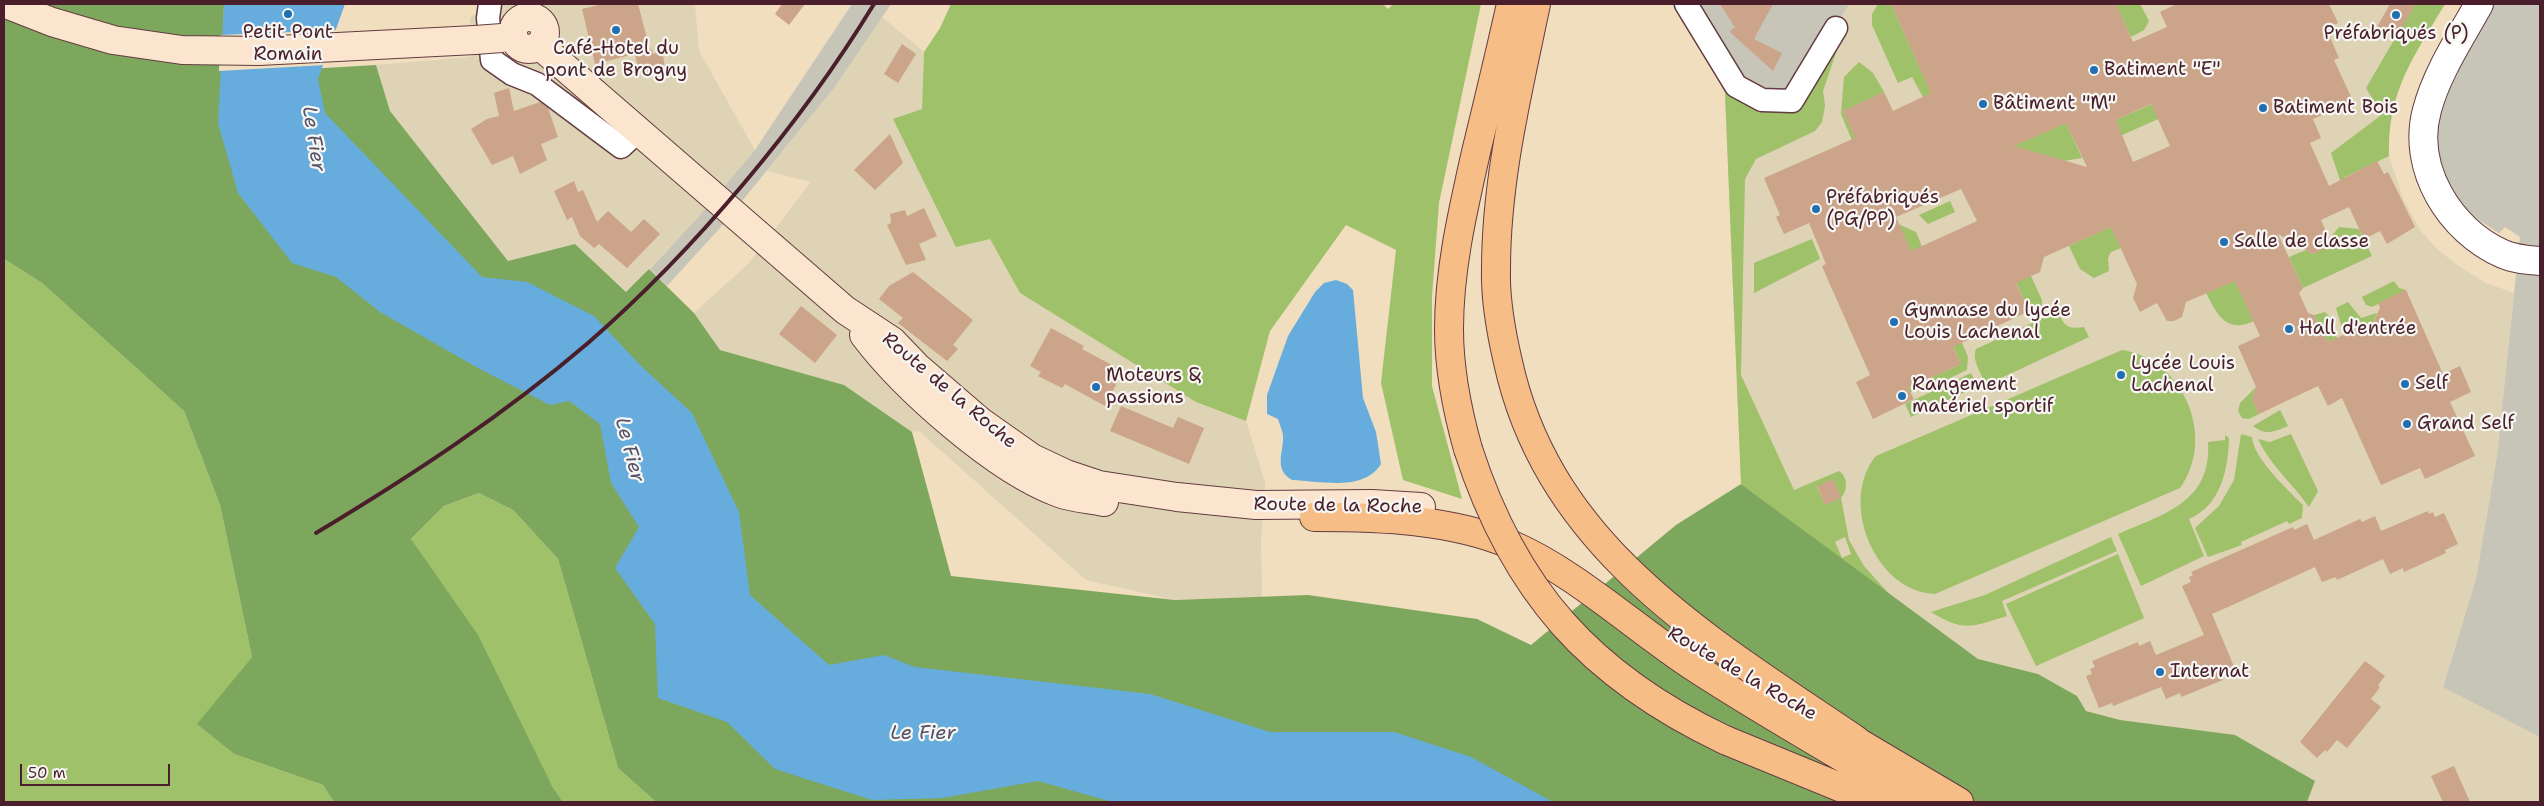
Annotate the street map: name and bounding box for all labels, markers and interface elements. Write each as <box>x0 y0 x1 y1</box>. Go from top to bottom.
marker: Petit Pont Romain <box>282 8 294 20</box>
marker: Préfabriqués (P) <box>2390 9 2402 21</box>
place label: Petit Pont Romain <box>243 22 333 66</box>
place label: Préfabriqués (P) <box>2324 23 2468 45</box>
marker: Café-Hotel du pont de Brogny <box>610 24 622 36</box>
place label: Café-Hotel du pont de Brogny <box>545 38 687 82</box>
place label: Batiment "E" <box>2104 59 2221 81</box>
marker: Batiment "E" <box>2088 64 2100 76</box>
place label: Bâtiment "M" <box>1993 93 2116 115</box>
place label: Batiment Bois <box>2273 97 2399 119</box>
marker: Bâtiment "M" <box>1977 98 1989 110</box>
marker: Batiment Bois <box>2257 102 2269 114</box>
water label: Le Fier <box>296 105 330 173</box>
place label: Préfabriqués (PG/PP) <box>1826 187 1939 231</box>
marker: Préfabriqués (PG/PP) <box>1810 203 1822 215</box>
place label: Salle de classe <box>2234 231 2369 253</box>
marker: Salle de classe <box>2218 236 2230 248</box>
place label: Gymnase du lycée Louis Lachenal <box>1904 300 2071 344</box>
marker: Gymnase du lycée Louis Lachenal <box>1888 316 1900 328</box>
place label: Hall d'entrée <box>2299 318 2416 340</box>
marker: Hall d'entrée <box>2283 323 2295 335</box>
street label: Route de la Roche <box>877 328 1021 454</box>
place label: Lycée Louis Lachenal <box>2131 353 2235 397</box>
place label: Moteurs & passions <box>1106 365 1201 409</box>
marker: Lycée Louis Lachenal <box>2115 369 2127 381</box>
place label: Self <box>2415 373 2448 395</box>
place label: Rangement matériel sportif <box>1912 374 2054 418</box>
marker: Self <box>2399 378 2411 390</box>
marker: Moteurs & passions <box>1090 381 1102 393</box>
marker: Rangement matériel sportif <box>1896 390 1908 402</box>
place label: Grand Self <box>2417 413 2515 435</box>
water label: Le Fier <box>609 415 649 485</box>
marker: Grand Self <box>2401 418 2413 430</box>
street label: Route de la Roche <box>1254 493 1422 519</box>
street label: Route de la Roche <box>1663 622 1821 726</box>
place label: Internat <box>2170 661 2249 683</box>
marker: Internat <box>2154 666 2166 678</box>
water label: Le Fier <box>890 722 956 746</box>
scale bar <box>22 754 172 786</box>
text: 50 m <box>28 763 66 783</box>

